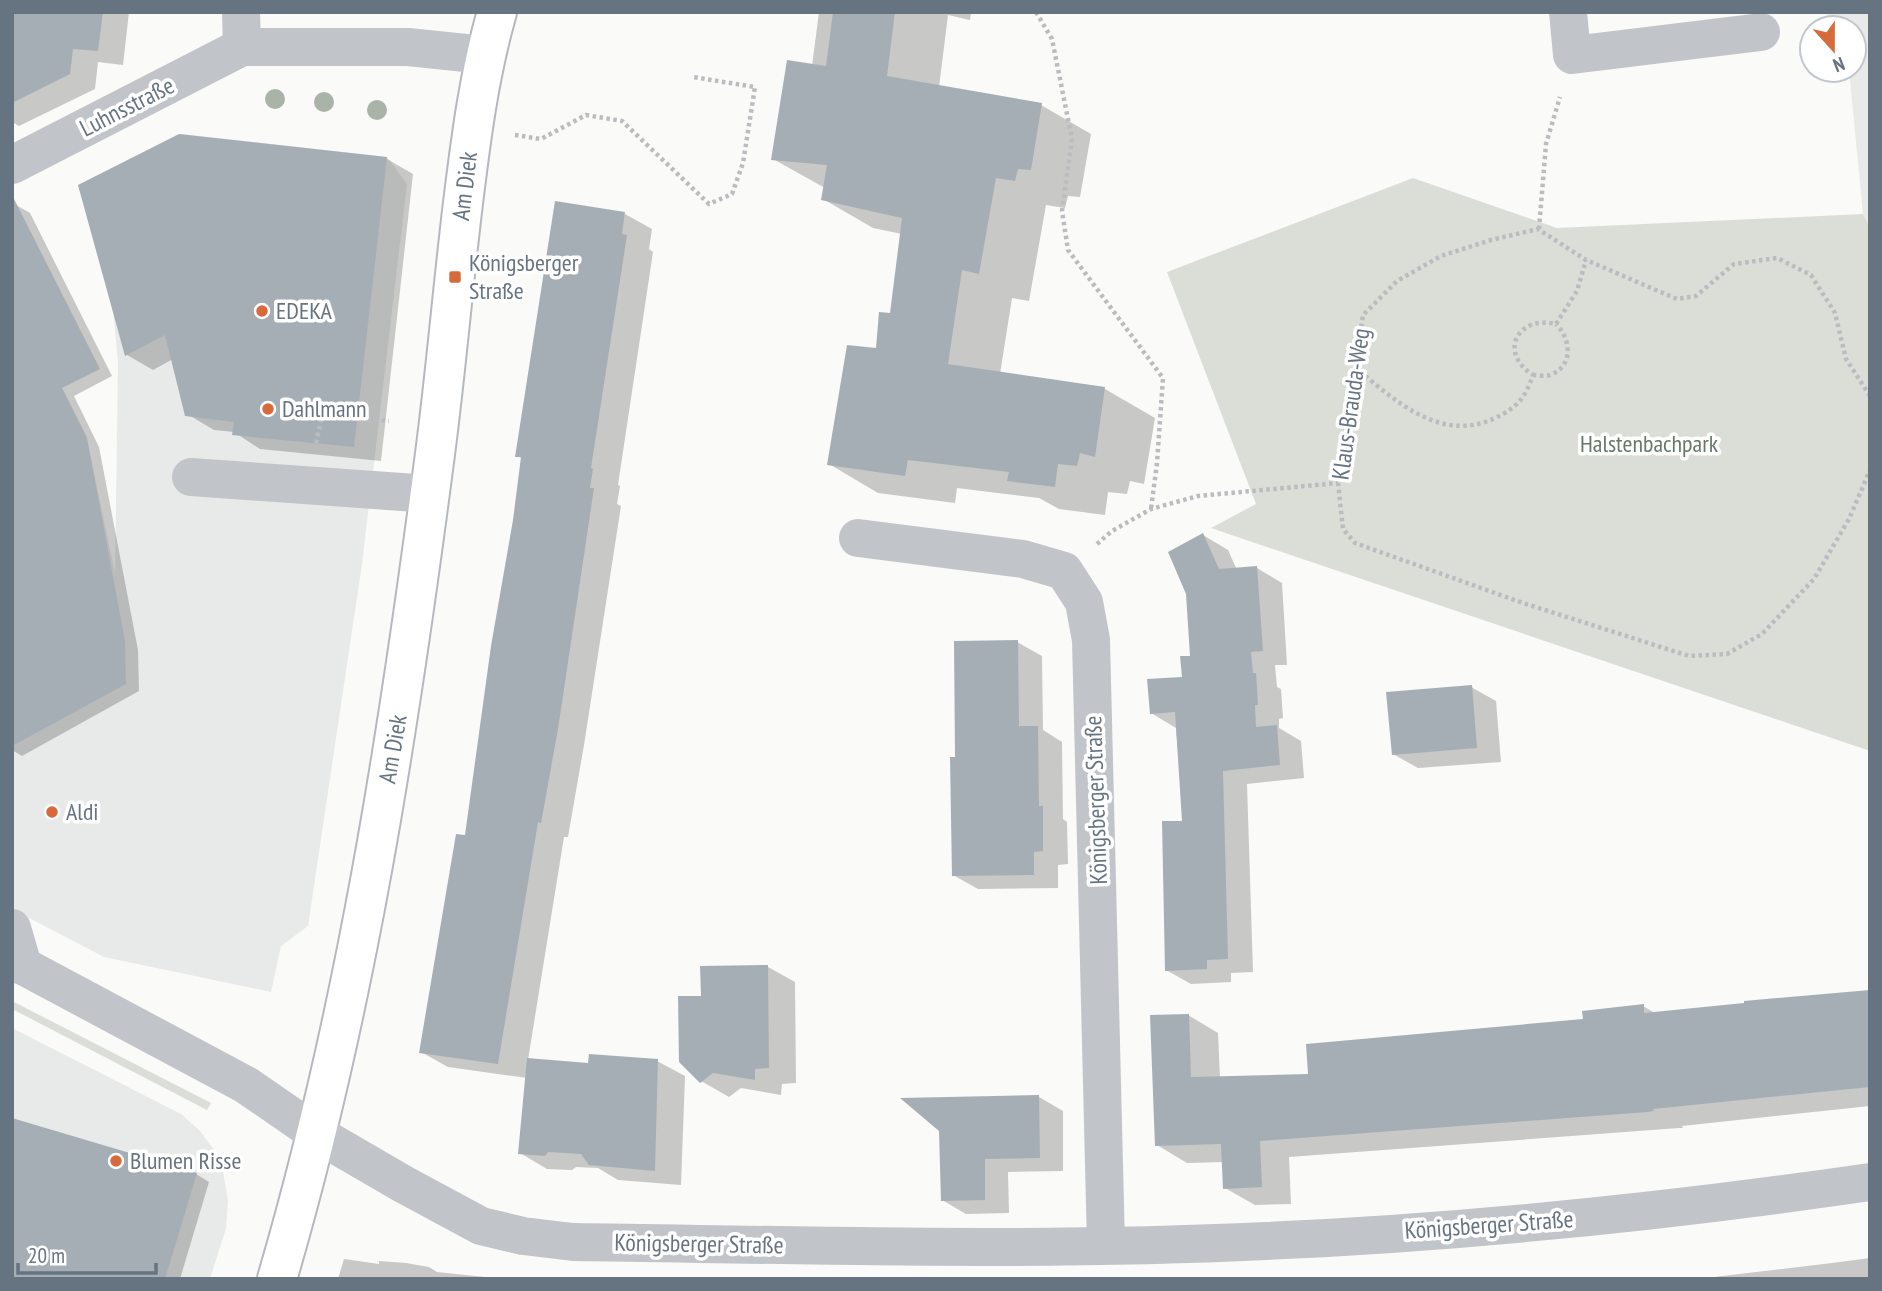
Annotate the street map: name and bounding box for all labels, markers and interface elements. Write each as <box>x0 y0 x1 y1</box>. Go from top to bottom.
north arrow <box>1798 14 1868 84</box>
text: N <box>1830 52 1848 78</box>
street label: Luhnsstraße <box>74 70 179 143</box>
street label: Am Diek <box>445 149 484 222</box>
place label: Königsberger Straße <box>469 247 579 306</box>
marker: Königsberger Straße <box>447 269 463 285</box>
place label: EDEKA <box>276 295 332 326</box>
marker: EDEKA <box>254 303 270 319</box>
street label: Klaus-Brauda-Weg <box>1325 326 1376 482</box>
place label: Dahlmann <box>282 393 367 424</box>
marker: Dahlmann <box>260 401 276 417</box>
park label: Halstenbachpark <box>1580 428 1719 459</box>
street label: Am Diek <box>371 712 414 786</box>
street label: Königsberger Straße <box>1077 715 1114 885</box>
place label: Aldi <box>66 796 99 827</box>
marker: Aldi <box>44 804 60 820</box>
place label: Blumen Risse <box>130 1145 241 1176</box>
marker: Blumen Risse <box>108 1153 124 1169</box>
street label: Königsberger Straße <box>1404 1203 1574 1246</box>
street label: Königsberger Straße <box>614 1227 784 1260</box>
scale bar <box>18 1232 156 1276</box>
text: 20 m <box>28 1242 65 1269</box>

